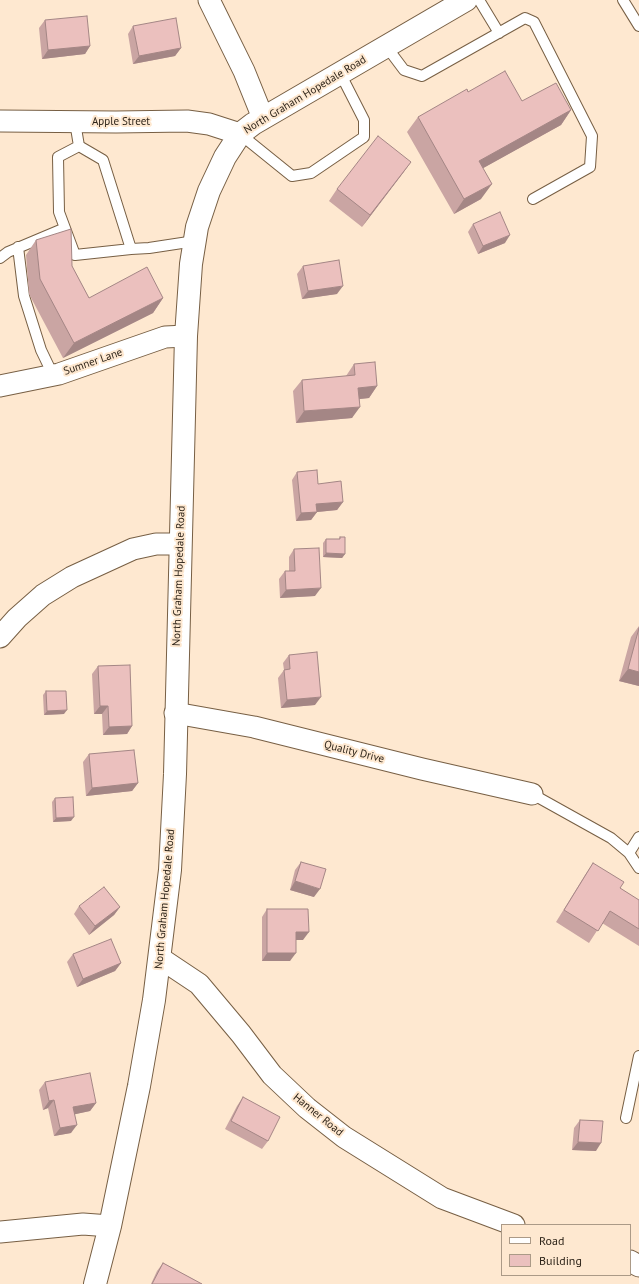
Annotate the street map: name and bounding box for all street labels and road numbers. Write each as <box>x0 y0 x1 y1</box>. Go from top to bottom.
street label: North Graham Hopedale Road <box>241 53 369 137</box>
street label: Apple Street <box>92 115 150 129</box>
street label: Sumner Lane <box>62 346 124 378</box>
street label: North Graham Hopedale Road <box>170 506 188 646</box>
street label: Quality Drive <box>323 738 385 766</box>
street label: North Graham Hopedale Road <box>152 828 178 970</box>
street label: Hanner Road <box>290 1091 346 1139</box>

